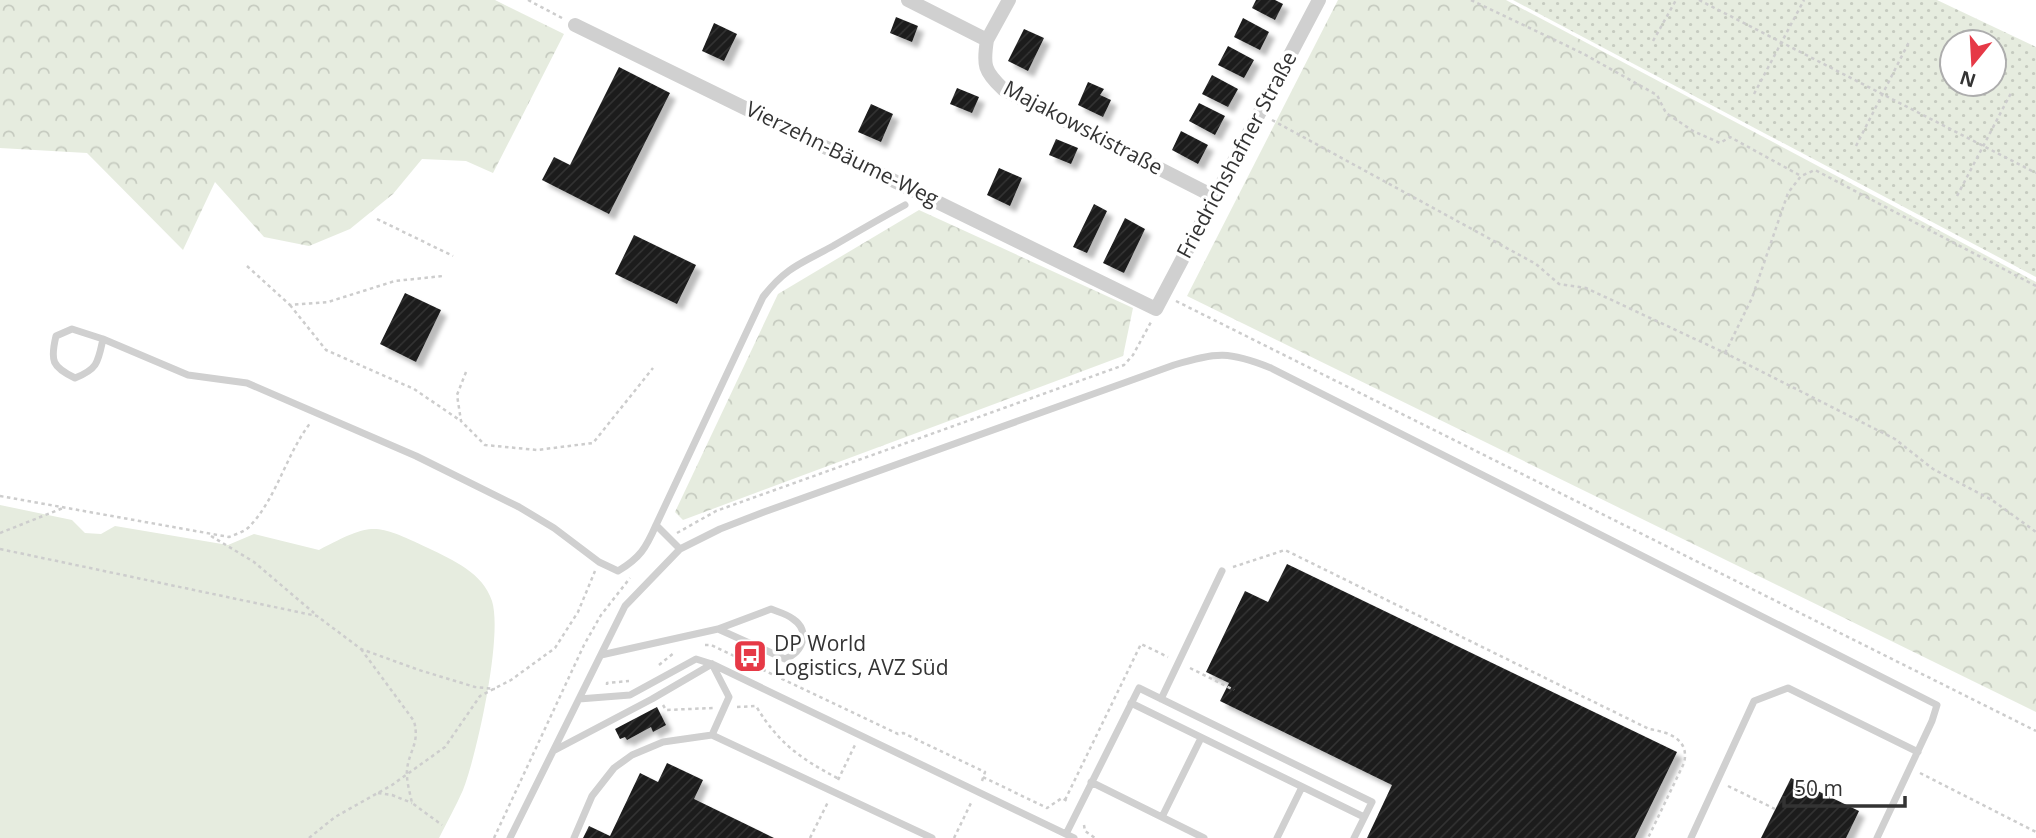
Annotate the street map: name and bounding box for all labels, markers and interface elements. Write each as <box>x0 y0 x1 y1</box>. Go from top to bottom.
north arrow <box>1938 28 2008 98</box>
street label: Friedrichshafner Straße <box>1170 46 1303 263</box>
text: N <box>1956 64 1979 94</box>
street label: Majakowskistraße <box>999 73 1168 181</box>
street label: Vierzehn-Bäume-Weg <box>741 94 943 212</box>
place label: DP World Logistics, AVZ Süd <box>774 629 949 681</box>
bus stop icon: DP World Logistics, AVZ Süd <box>731 637 769 675</box>
scale bar <box>1784 764 1905 808</box>
text: 50 m <box>1794 774 1843 802</box>

